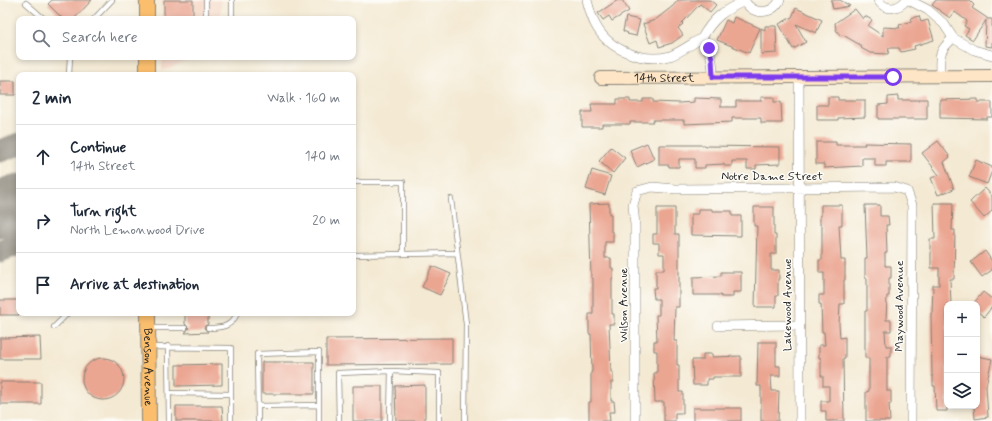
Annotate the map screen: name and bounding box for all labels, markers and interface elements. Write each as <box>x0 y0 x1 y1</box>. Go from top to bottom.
search box <box>16 16 356 60</box>
icon: search <box>30 27 52 49</box>
text: Search here <box>62 28 138 48</box>
route end <box>700 39 718 57</box>
route start <box>884 68 902 86</box>
street label: 14th Street <box>634 71 694 87</box>
text: 2 min <box>32 87 72 109</box>
text: Walk · 160 m <box>267 90 340 107</box>
text: Continue <box>70 138 126 158</box>
icon: ahead <box>32 146 54 168</box>
text: 140 m <box>305 148 340 165</box>
text: 14th Street <box>70 158 135 175</box>
street label: Notre Dame Street <box>721 169 823 185</box>
text: Turn right <box>70 202 137 222</box>
icon: right <box>32 210 54 232</box>
text: 20 m <box>312 212 340 229</box>
text: North Lemonwood Drive <box>70 222 205 239</box>
street label: Lakewood Avenue <box>780 259 796 351</box>
street label: Maywood Avenue <box>892 260 908 352</box>
street label: Wilson Avenue <box>616 267 632 342</box>
icon: arrive <box>32 274 54 296</box>
text: Arrive at destination <box>70 275 199 295</box>
map controls <box>944 301 980 409</box>
button: + <box>944 301 980 337</box>
street label: Benson Avenue <box>139 328 156 407</box>
button: − <box>944 337 980 373</box>
button: layers <box>944 373 980 409</box>

